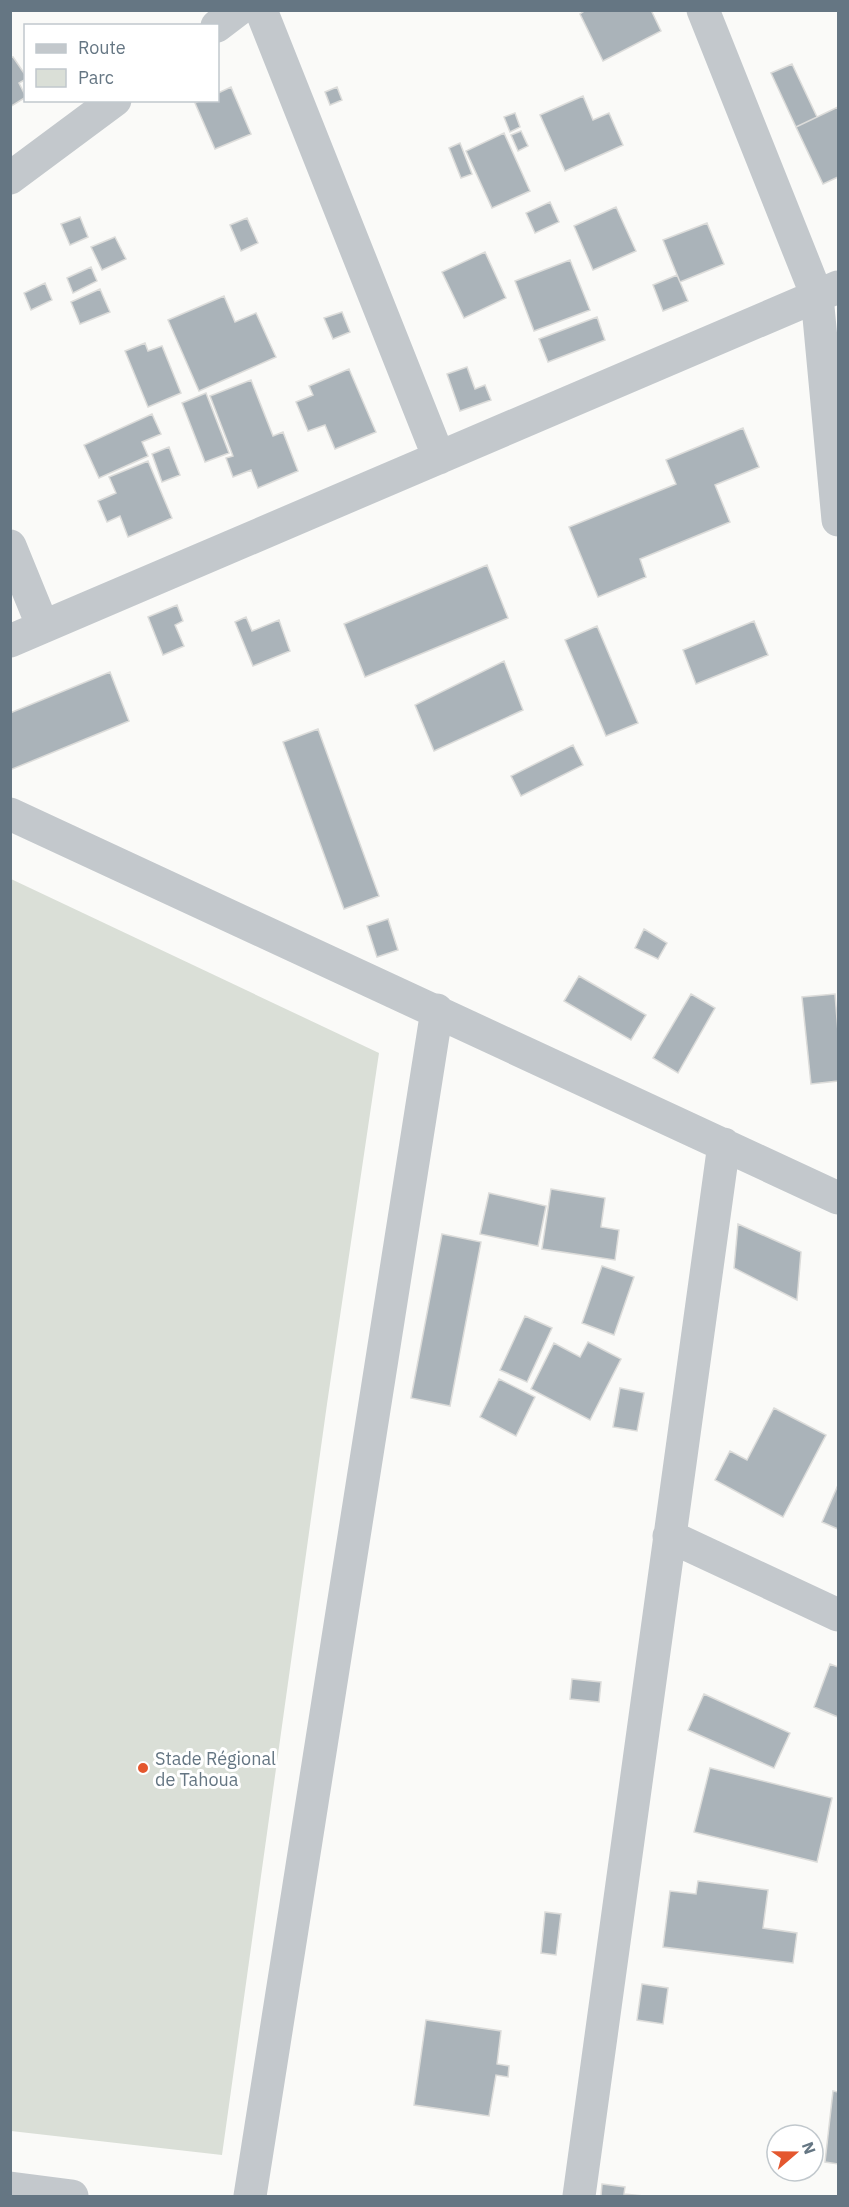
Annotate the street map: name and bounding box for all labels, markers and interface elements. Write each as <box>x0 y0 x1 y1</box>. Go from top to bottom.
legend <box>24 24 219 102</box>
text: Route <box>78 36 126 59</box>
text: Parc <box>78 66 114 89</box>
place label: Stade Régional de Tahoua <box>155 1747 276 1791</box>
marker: Stade Régional de Tahoua <box>136 1761 150 1775</box>
north arrow <box>765 2123 825 2183</box>
text: N <box>798 2139 820 2157</box>

